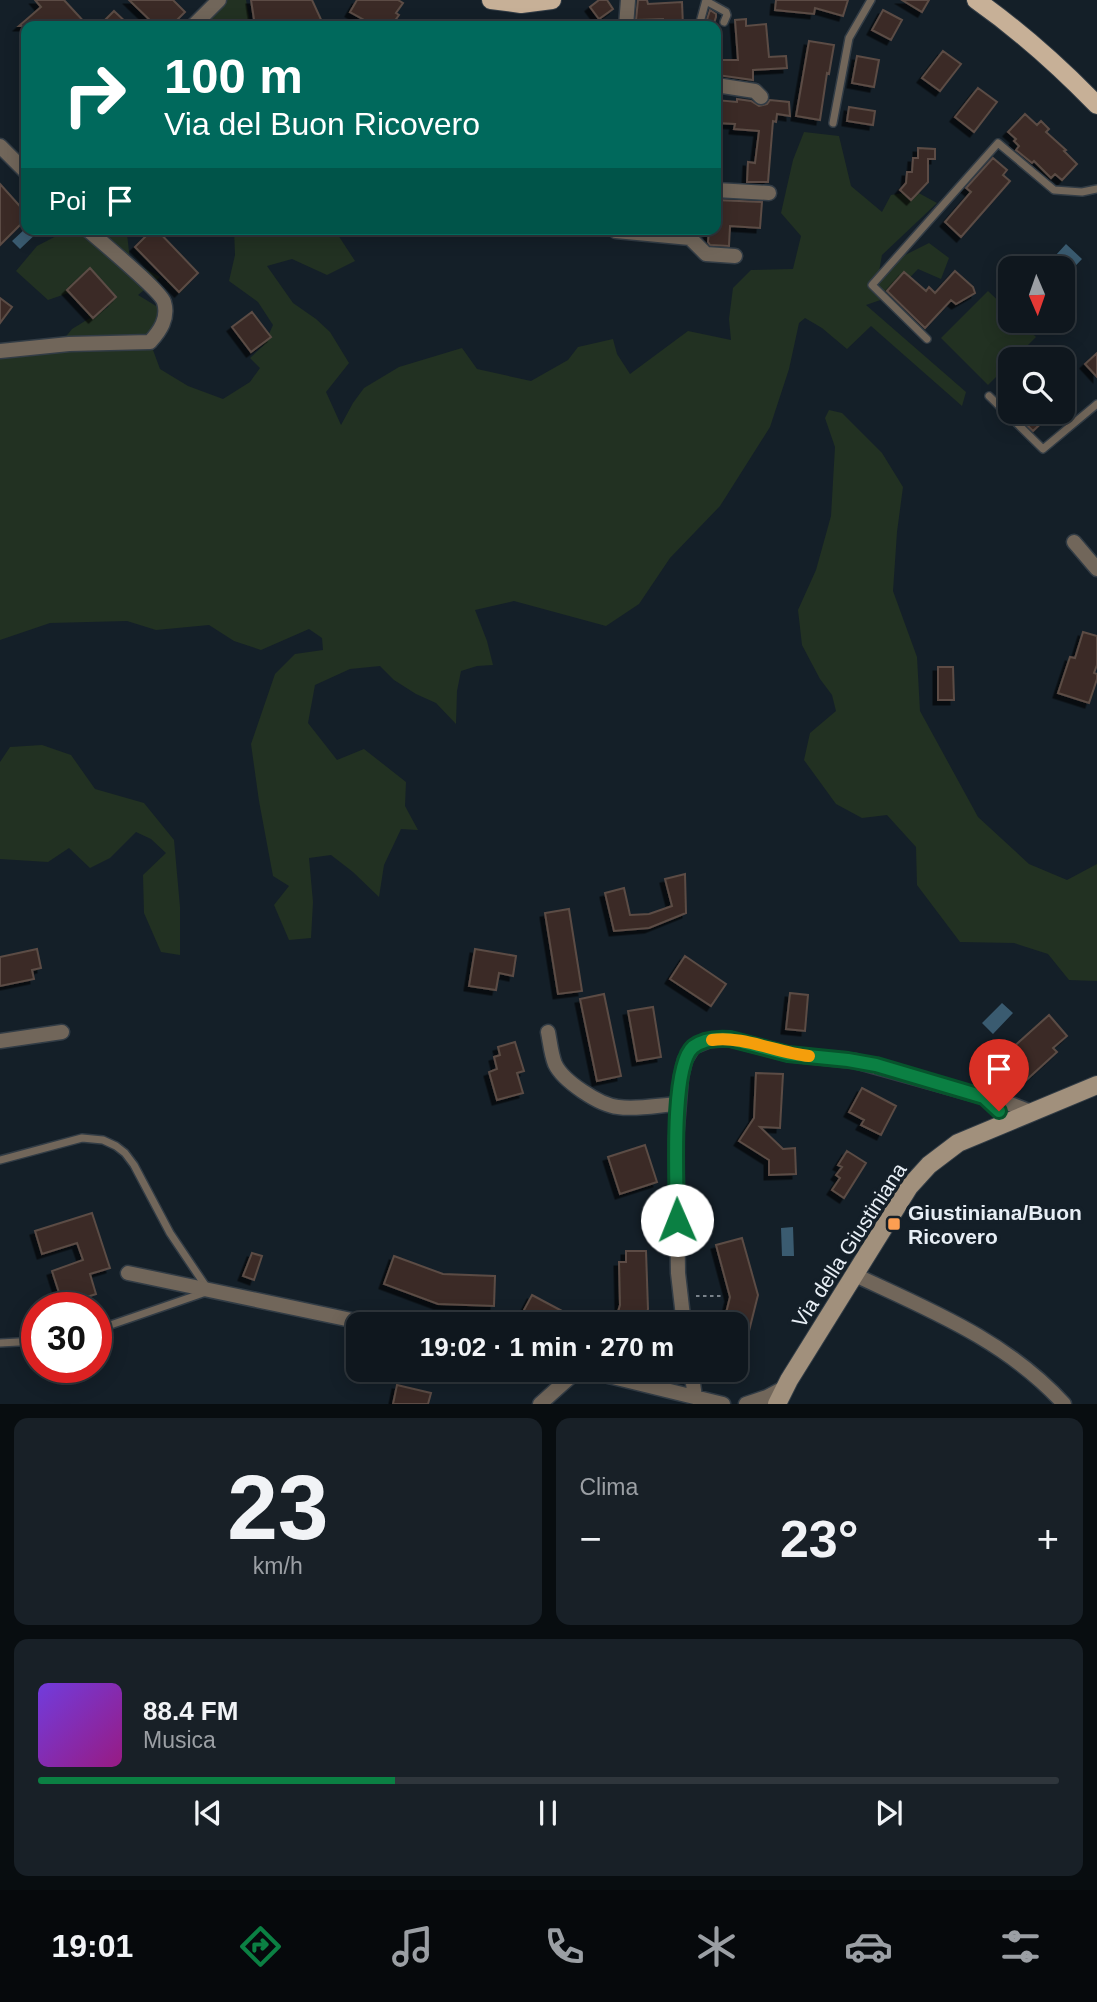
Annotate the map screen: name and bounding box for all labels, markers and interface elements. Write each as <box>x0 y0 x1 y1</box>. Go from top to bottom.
icon: right <box>49 49 140 140</box>
text: 100 m <box>164 49 303 103</box>
text: Via del Buon Ricovero <box>164 106 480 142</box>
icon: arrive <box>101 182 139 220</box>
text: Poi <box>49 186 87 216</box>
north arrow <box>998 256 1074 332</box>
map controls <box>998 256 1075 424</box>
button: search <box>998 347 1075 424</box>
pin <box>969 1039 1029 1111</box>
icon: arrive <box>980 1050 1018 1088</box>
street label: Via della Giustiniana <box>787 1158 911 1331</box>
position arrow <box>640 1183 714 1257</box>
place label: Giustiniana/Buon Ricovero <box>908 1201 1082 1248</box>
marker: Giustiniana/Buon Ricovero <box>886 1216 902 1232</box>
speed limit sign: 30 <box>21 1292 112 1383</box>
text: 19:02 · 1 min · 270 m <box>420 1332 674 1362</box>
text: 23 <box>227 1457 328 1558</box>
text: Clima <box>580 1474 638 1500</box>
text: 23° <box>780 1510 859 1568</box>
text: − <box>580 1518 602 1560</box>
text: + <box>1037 1518 1059 1560</box>
text: km/h <box>253 1553 303 1579</box>
text: 88.4 FM <box>143 1696 238 1726</box>
text: Musica <box>143 1727 216 1753</box>
icon: previous <box>189 1794 227 1832</box>
icon: pause <box>529 1794 567 1832</box>
icon: next <box>870 1794 908 1832</box>
icon: directions <box>236 1922 285 1971</box>
icon: music <box>388 1922 437 1971</box>
icon: phone <box>540 1922 589 1971</box>
icon: climate <box>692 1922 741 1971</box>
icon: car <box>844 1922 893 1971</box>
icon: filters <box>996 1922 1045 1971</box>
text: 19:01 <box>52 1928 133 1964</box>

